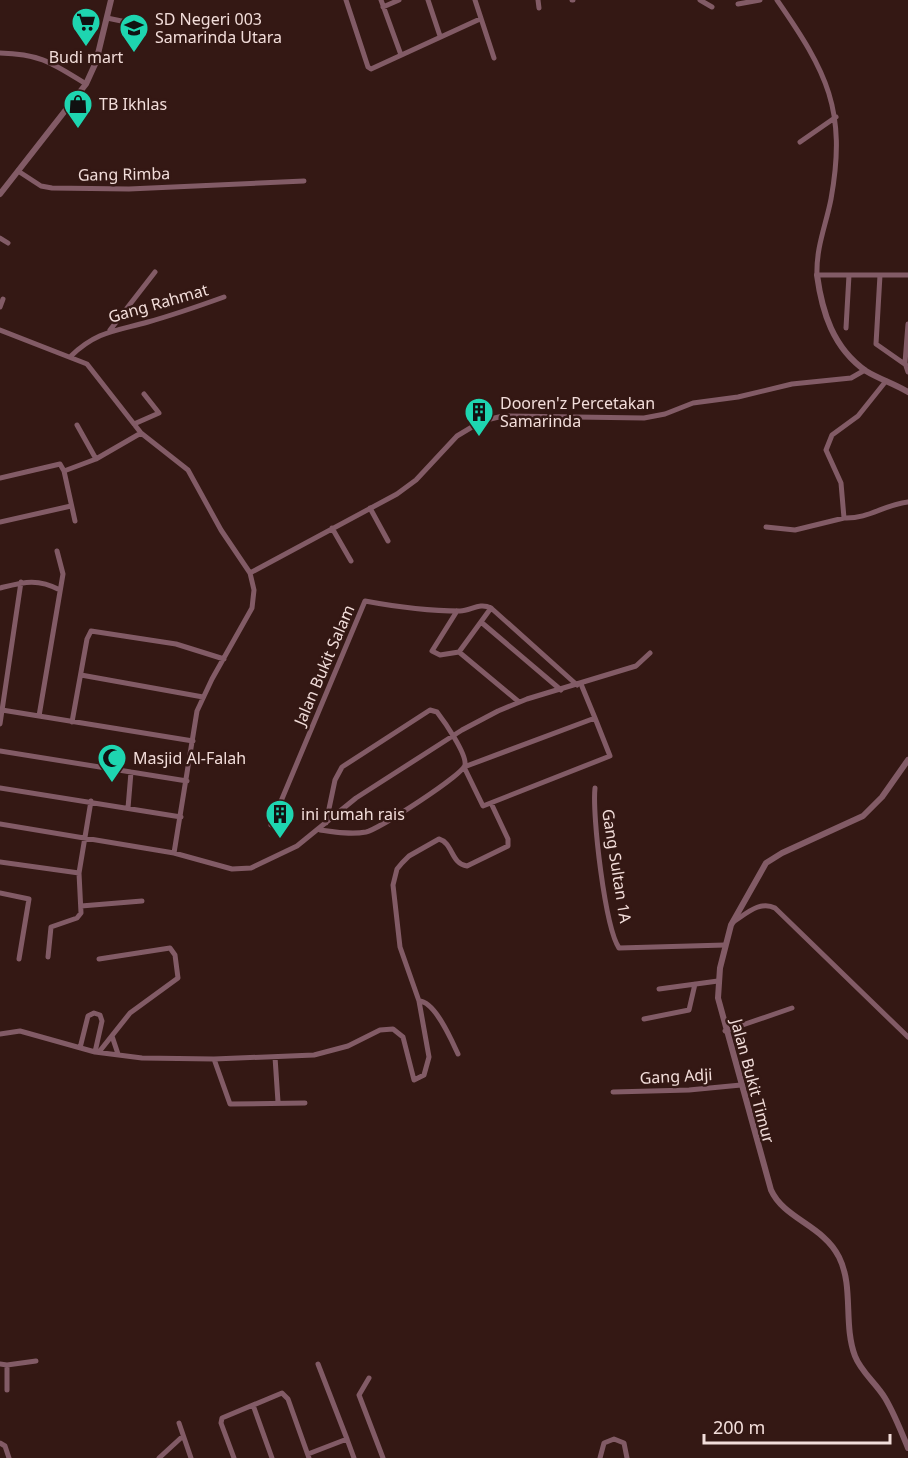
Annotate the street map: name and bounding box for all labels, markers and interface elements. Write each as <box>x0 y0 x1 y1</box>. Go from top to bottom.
supermarket icon: Budi mart <box>70 6 102 48</box>
place label: SD Negeri 003 Samarinda Utara <box>155 8 282 48</box>
school or university icon: SD Negeri 003 Samarinda Utara <box>118 12 150 54</box>
place label: Budi mart <box>49 46 124 68</box>
shop icon: TB Ikhlas <box>62 88 94 130</box>
place label: TB Ikhlas <box>99 93 167 115</box>
street label: Gang Rimba <box>78 162 170 186</box>
street label: Gang Rahmat <box>105 278 211 328</box>
place label: Dooren'z Percetakan Samarinda <box>500 392 655 432</box>
building icon: Dooren'z Percetakan Samarinda <box>463 396 495 438</box>
street label: Jalan Bukit Salam <box>288 601 359 731</box>
mosque icon: Masjid Al-Falah <box>96 742 128 784</box>
place label: Masjid Al-Falah <box>133 747 246 769</box>
building icon: ini rumah rais <box>264 798 296 840</box>
place label: ini rumah rais <box>301 803 405 825</box>
street label: Gang Sultan 1A <box>597 807 637 926</box>
street label: Jalan Bukit Timur <box>725 1014 780 1146</box>
street label: Gang Adji <box>639 1063 713 1089</box>
scale bar <box>704 1407 890 1445</box>
text: 200 m <box>713 1415 765 1439</box>

